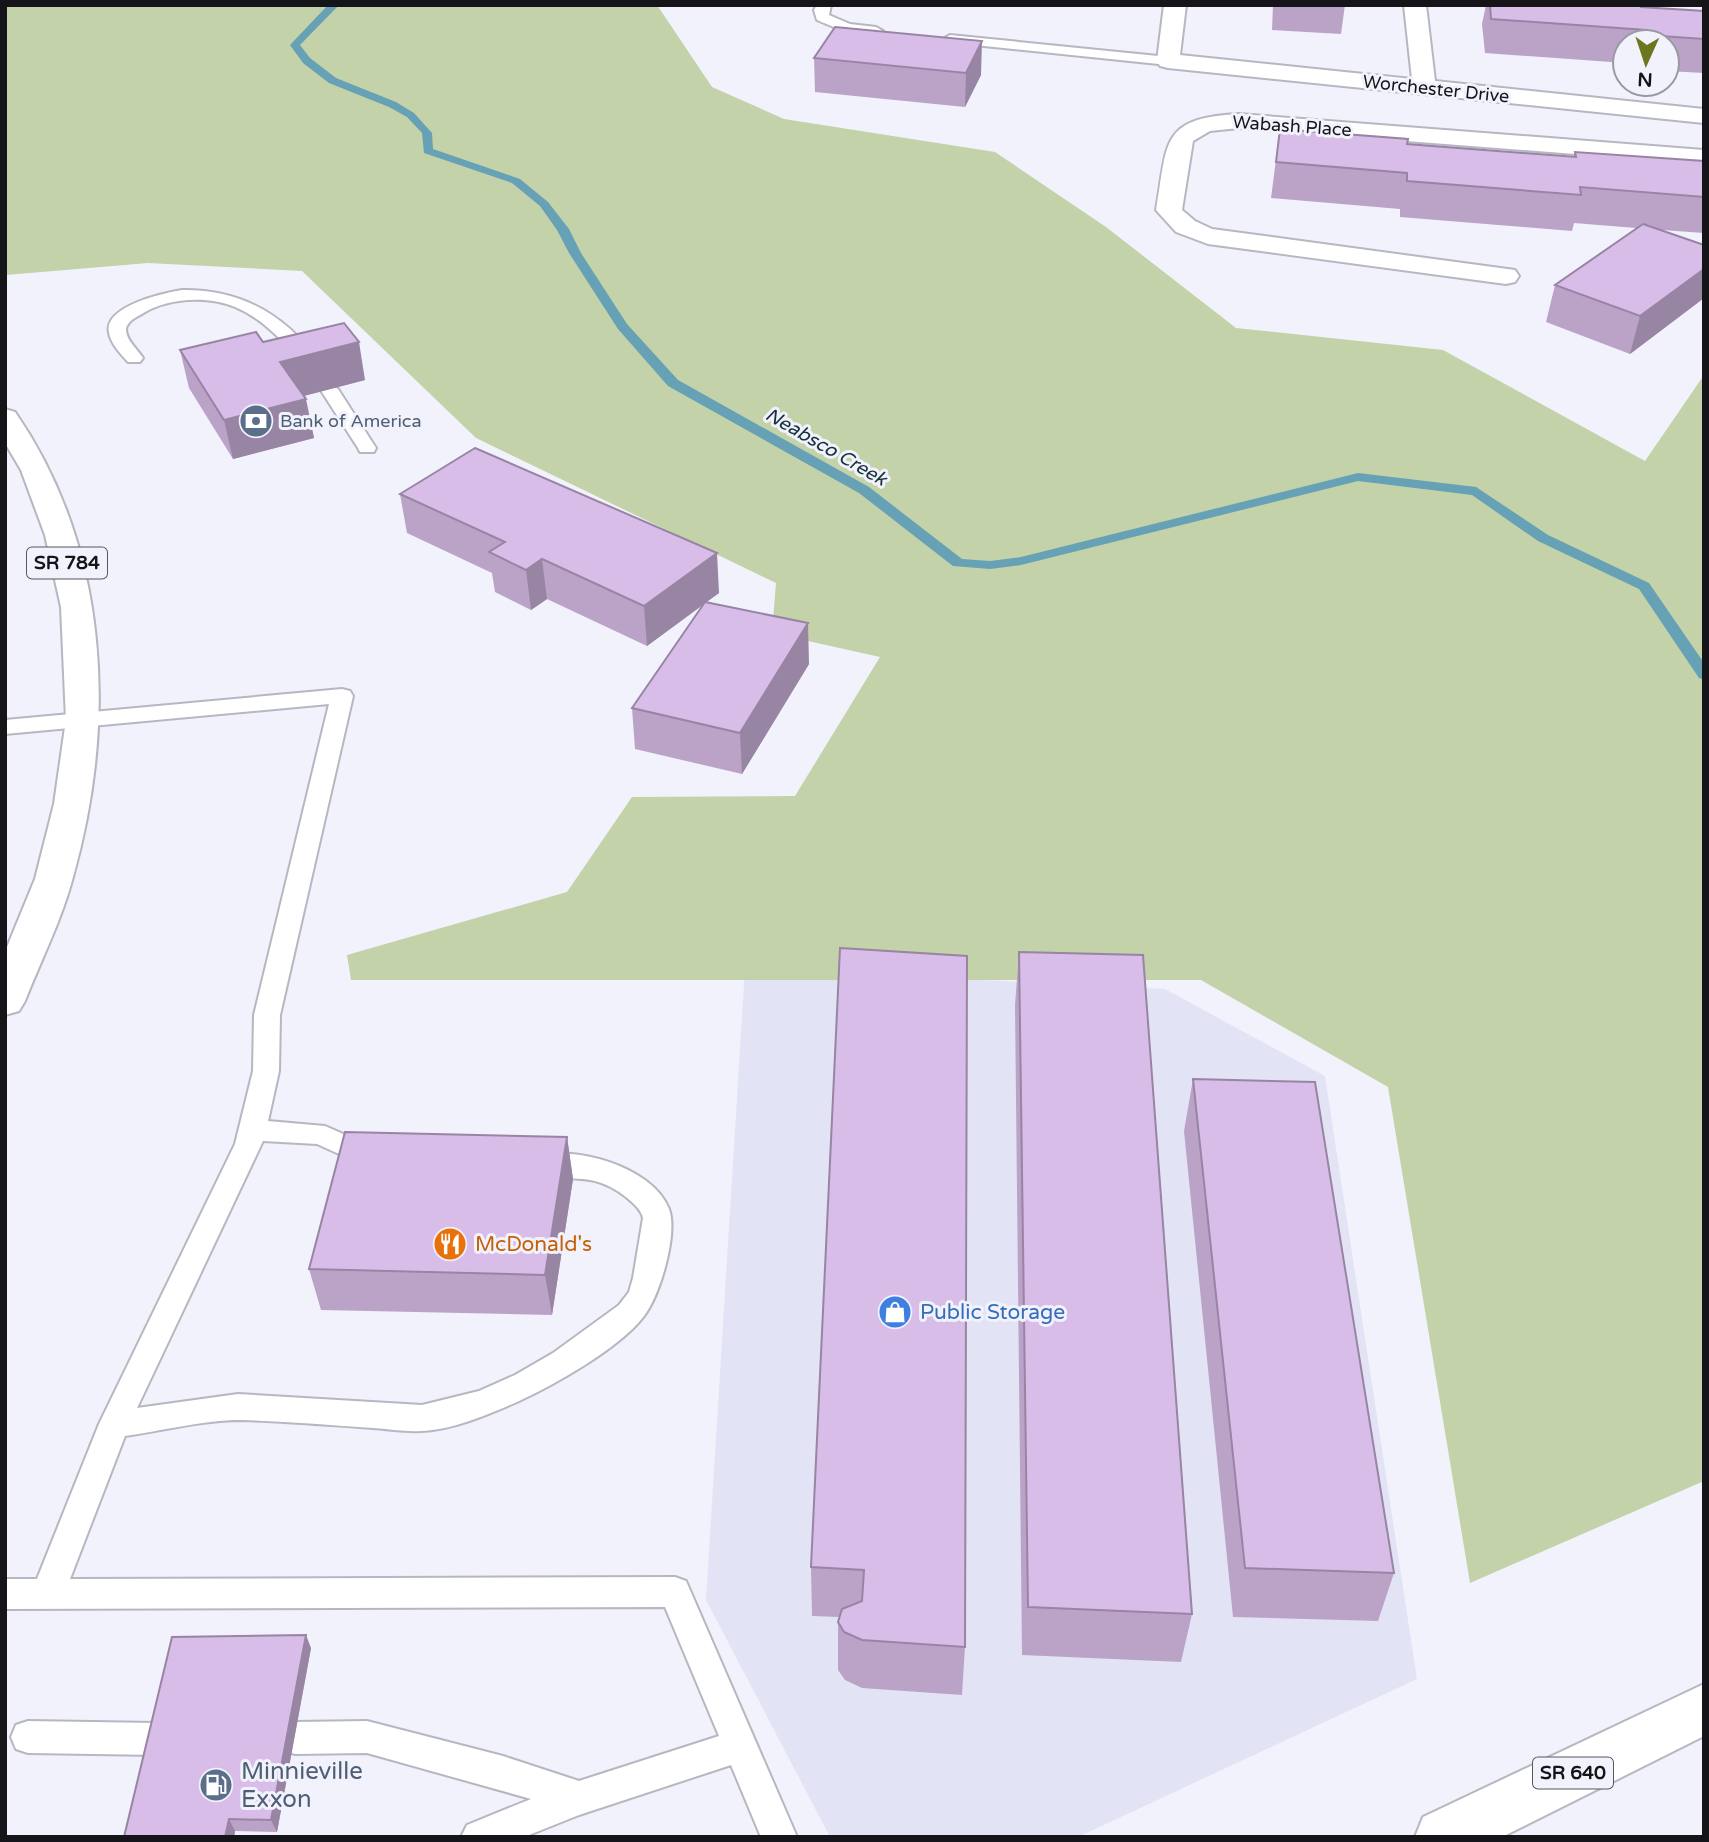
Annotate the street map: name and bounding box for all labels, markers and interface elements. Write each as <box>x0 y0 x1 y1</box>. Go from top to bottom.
north arrow <box>1611 28 1681 98</box>
text: N <box>1637 68 1653 90</box>
street label: Worchester Drive <box>1362 70 1510 108</box>
street label: Wabash Place <box>1232 111 1352 141</box>
bank icon: Bank of America <box>237 402 275 440</box>
water label: Neabsco Creek <box>762 403 892 491</box>
place label: Bank of America <box>280 410 422 432</box>
road number: SR 784 <box>27 548 107 578</box>
restaurant icon: McDonald's <box>431 1225 469 1263</box>
place label: McDonald's <box>475 1232 592 1257</box>
shop icon: Public Storage <box>876 1293 914 1331</box>
place label: Public Storage <box>920 1300 1065 1325</box>
place label: Minnieville Exxon <box>241 1757 363 1814</box>
road number: SR 640 <box>1533 1758 1613 1788</box>
fuel station icon: Minnieville Exxon <box>197 1766 235 1804</box>

